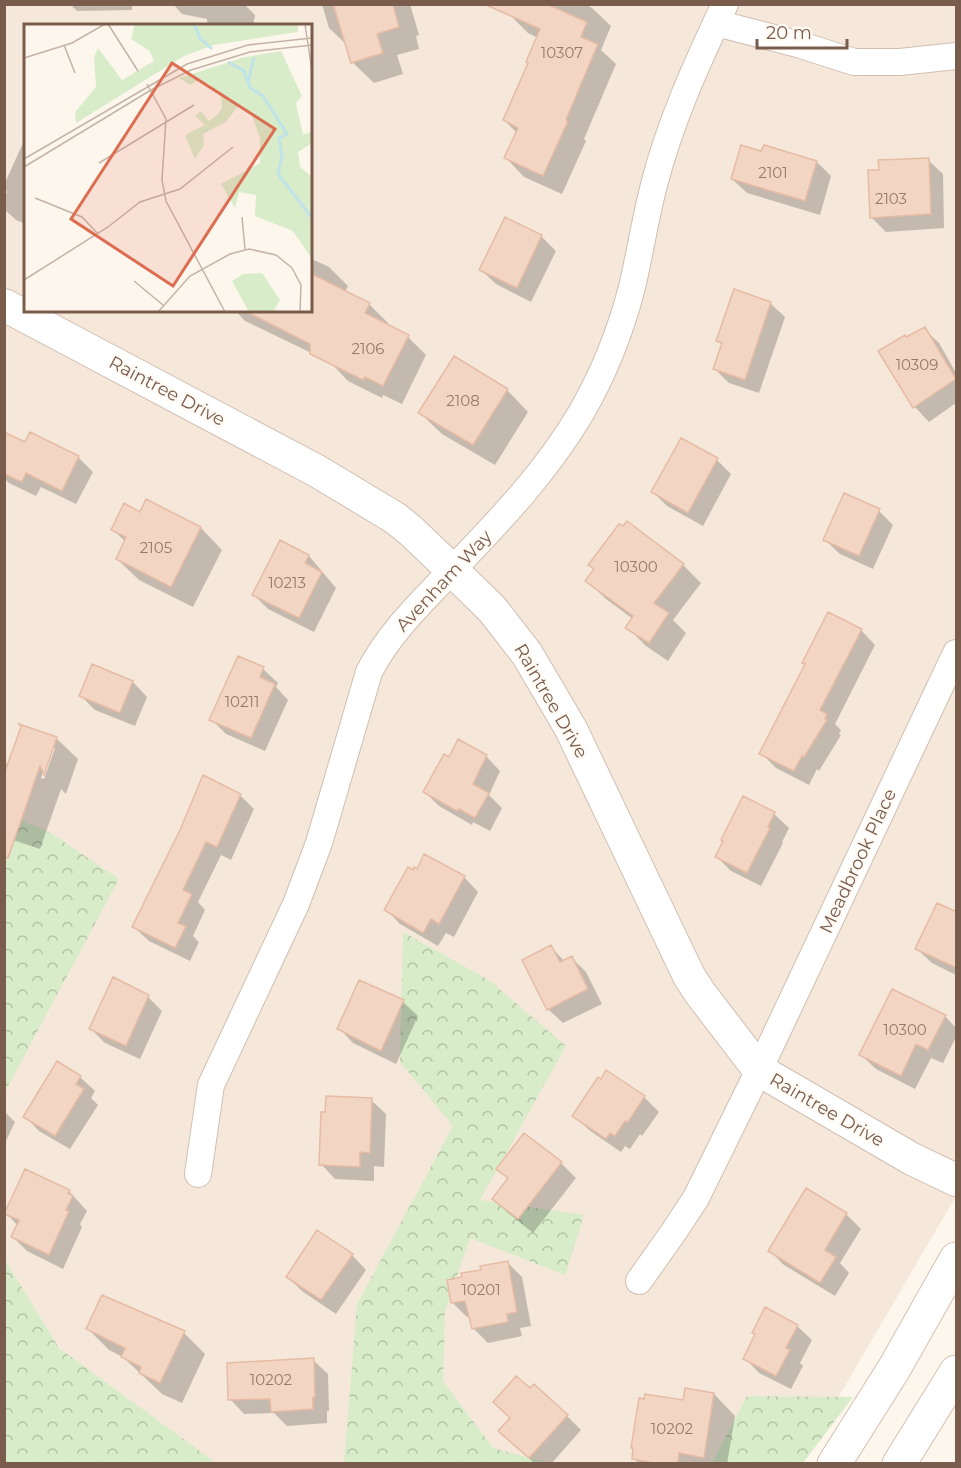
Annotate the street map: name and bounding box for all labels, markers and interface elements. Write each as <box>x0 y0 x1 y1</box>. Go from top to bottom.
scale bar <box>757 12 847 50</box>
text: 20 m <box>766 22 812 44</box>
inset map <box>24 24 312 312</box>
house number: 10307 <box>541 43 583 62</box>
house number: 2101 <box>758 163 788 182</box>
house number: 2103 <box>875 189 907 208</box>
house number: 2106 <box>351 339 385 358</box>
street label: Raintree Drive <box>105 351 229 431</box>
house number: 10309 <box>896 355 938 374</box>
house number: 2108 <box>446 391 480 410</box>
street label: Avenham Way <box>391 526 497 636</box>
house number: 2105 <box>140 538 172 557</box>
house number: 10300 <box>614 557 658 576</box>
house number: 10213 <box>268 573 306 592</box>
street label: Raintree Drive <box>509 640 593 762</box>
house number: 10211 <box>225 692 259 711</box>
street label: Meadbrook Place <box>815 785 901 937</box>
house number: 10300 <box>883 1020 927 1039</box>
street label: Raintree Drive <box>766 1068 888 1152</box>
house number: 10201 <box>461 1280 501 1299</box>
house number: 10202 <box>250 1370 292 1389</box>
house number: 10202 <box>651 1419 693 1438</box>

